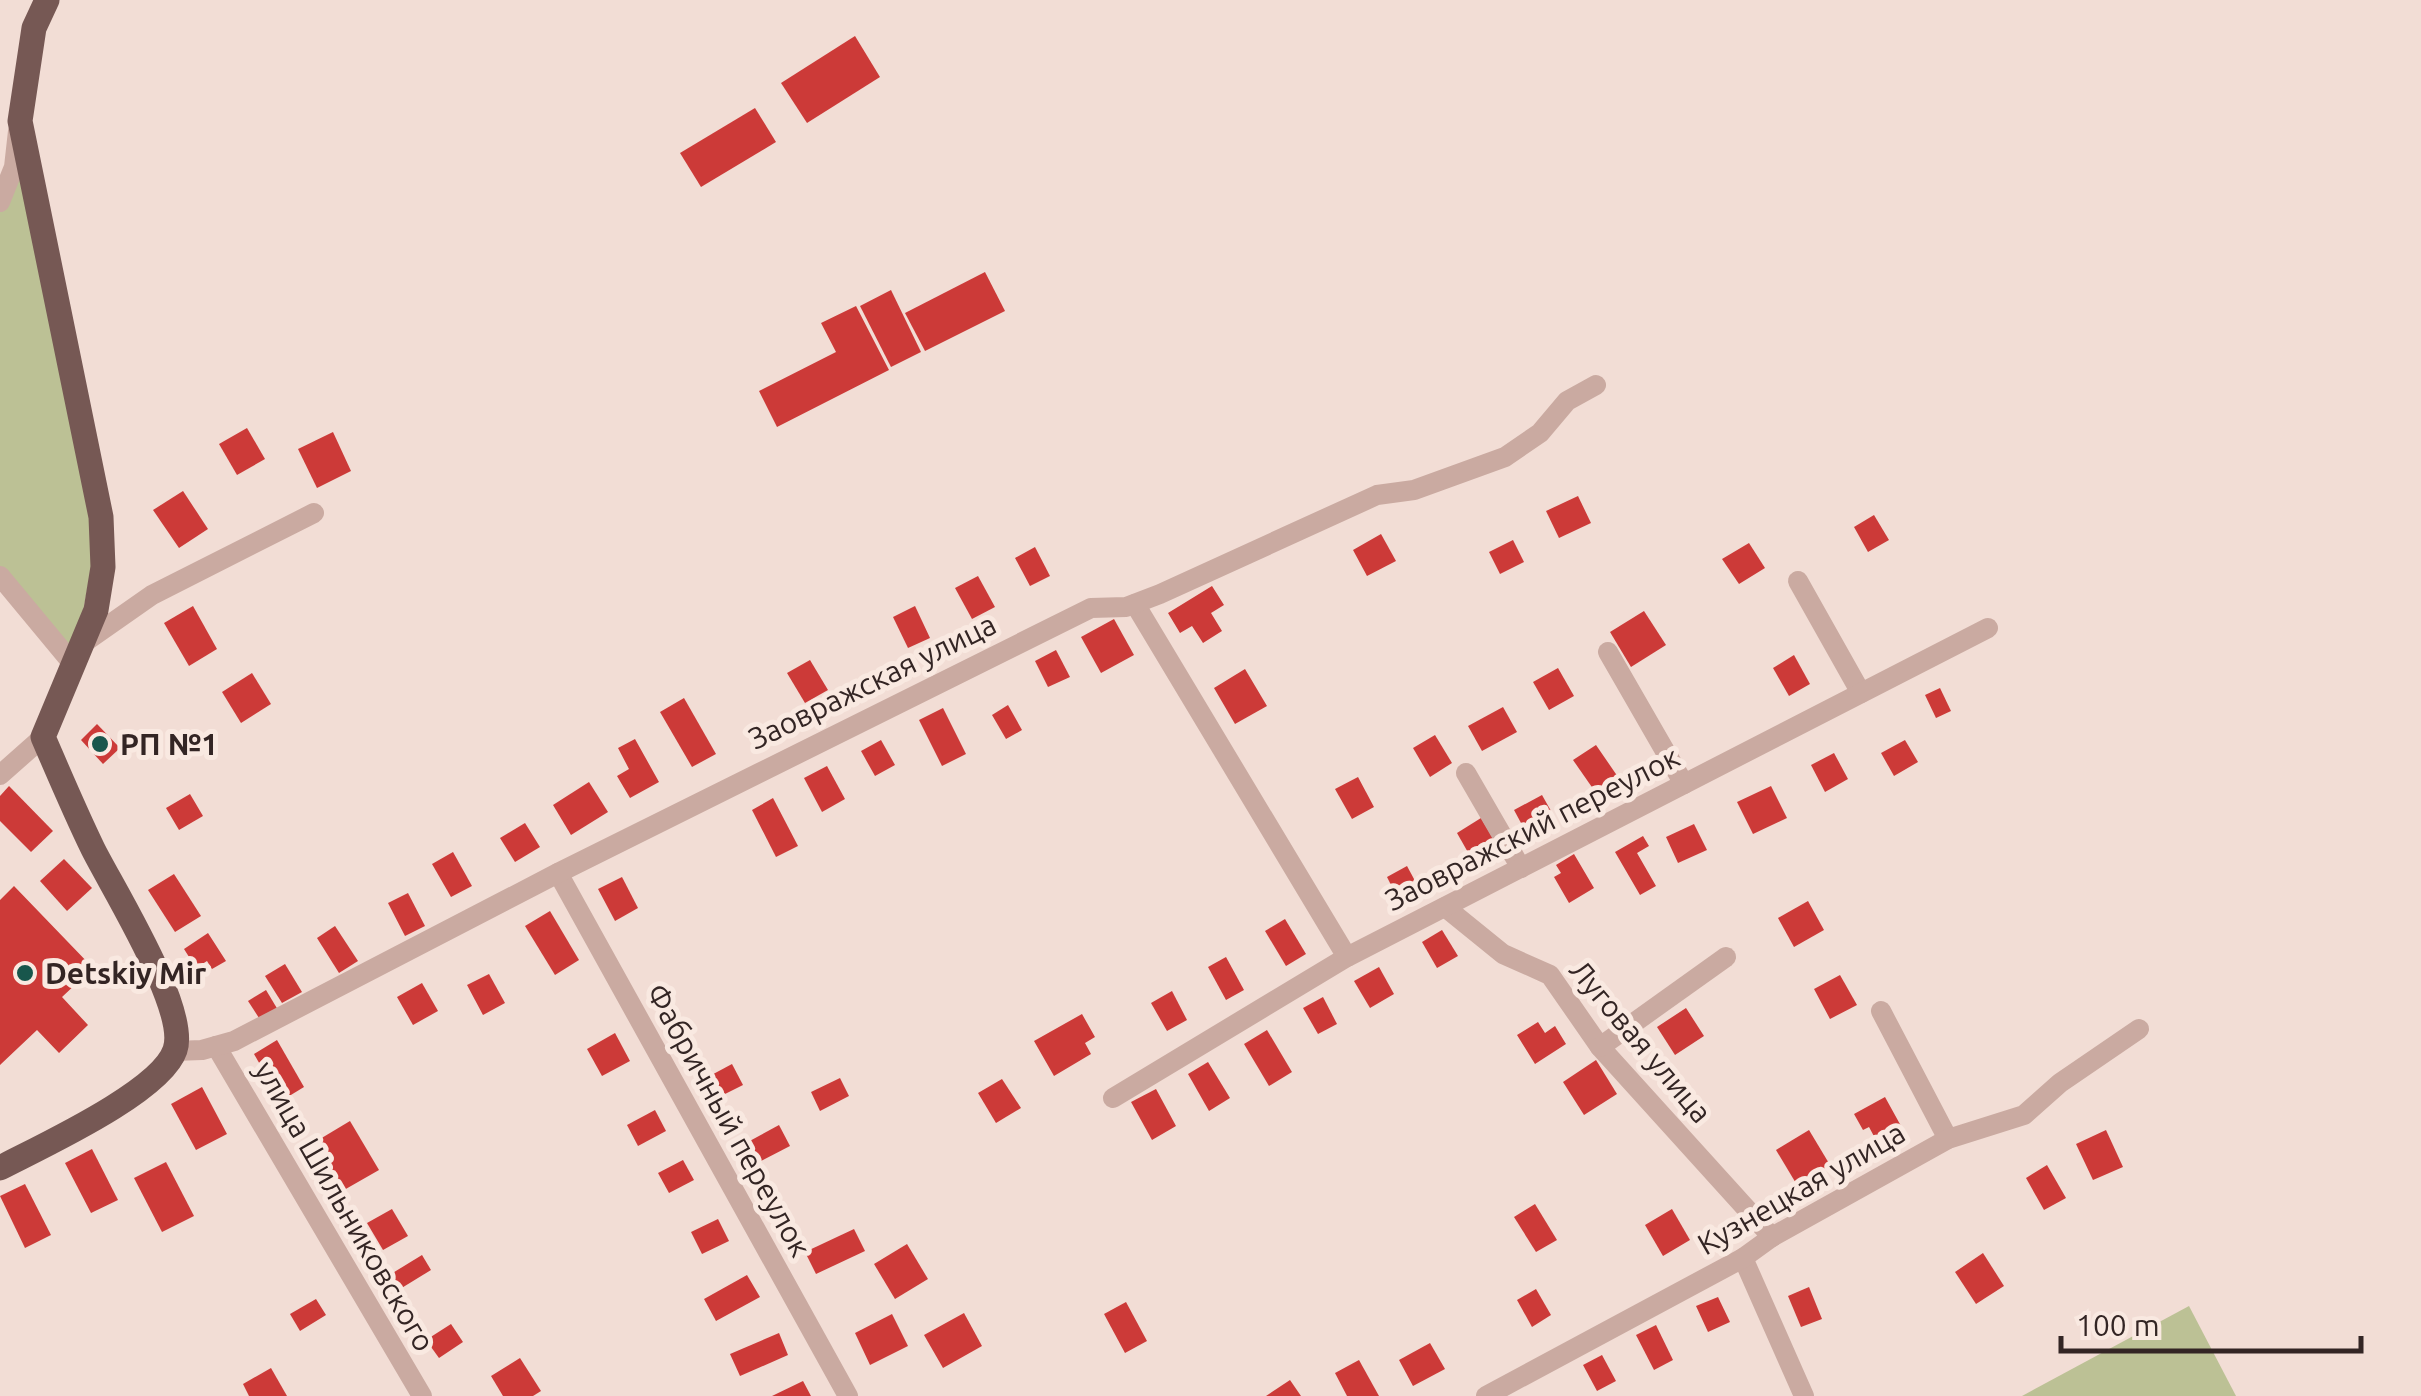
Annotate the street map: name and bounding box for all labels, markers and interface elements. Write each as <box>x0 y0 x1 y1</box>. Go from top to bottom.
street label: Заовражская улица <box>743 606 1001 756</box>
place label: РП №1 <box>120 727 218 761</box>
marker: РП №1 <box>89 733 111 755</box>
street label: Заовражский переулок <box>1379 739 1685 917</box>
street label: Луговая улица <box>1563 953 1719 1129</box>
place label: Detskiy Mir <box>45 956 207 990</box>
marker: Detskiy Mir <box>14 962 36 984</box>
street label: Фабричный переулок <box>640 978 818 1262</box>
street label: улица Шильниковского <box>248 1055 442 1357</box>
street label: Кузнецкая улица <box>1691 1115 1911 1261</box>
scale bar <box>2061 1291 2361 1353</box>
text: 100 m <box>2076 1308 2160 1342</box>

